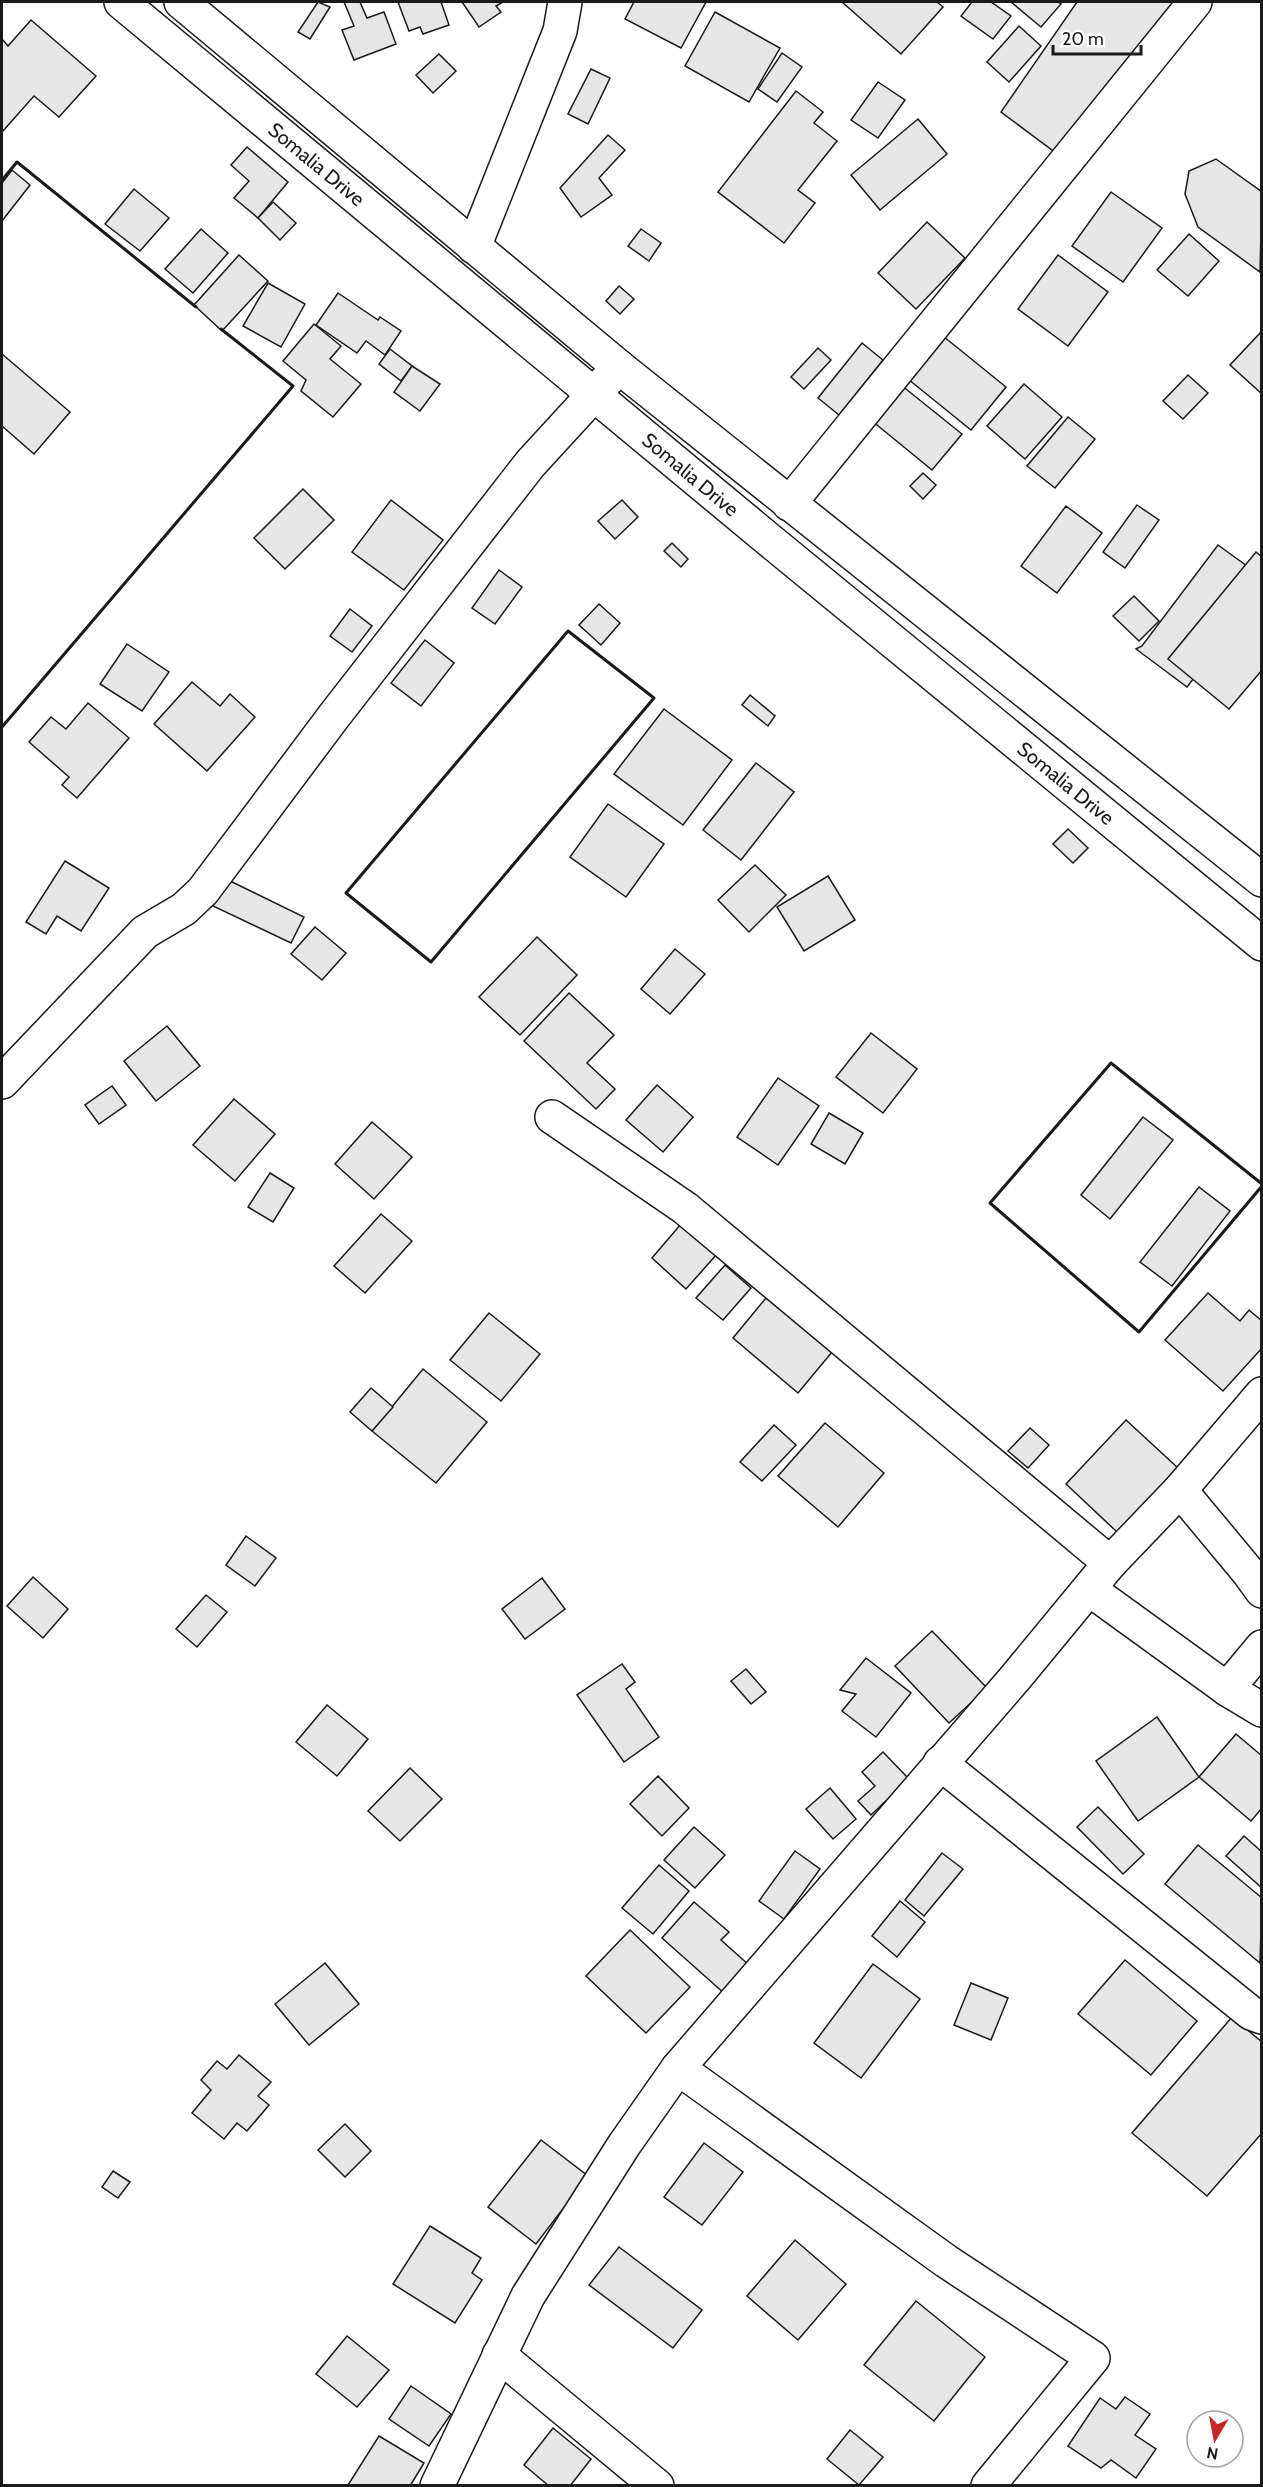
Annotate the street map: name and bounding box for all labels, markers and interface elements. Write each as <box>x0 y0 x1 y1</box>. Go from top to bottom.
scale bar <box>1053 18 1142 56</box>
text: 20 m <box>1062 28 1104 50</box>
street label: Somalia Drive <box>263 117 369 211</box>
street label: Somalia Drive <box>637 428 743 521</box>
street label: Somalia Drive <box>1013 737 1119 830</box>
north arrow <box>1185 2409 1245 2469</box>
text: N <box>1205 2443 1220 2464</box>

